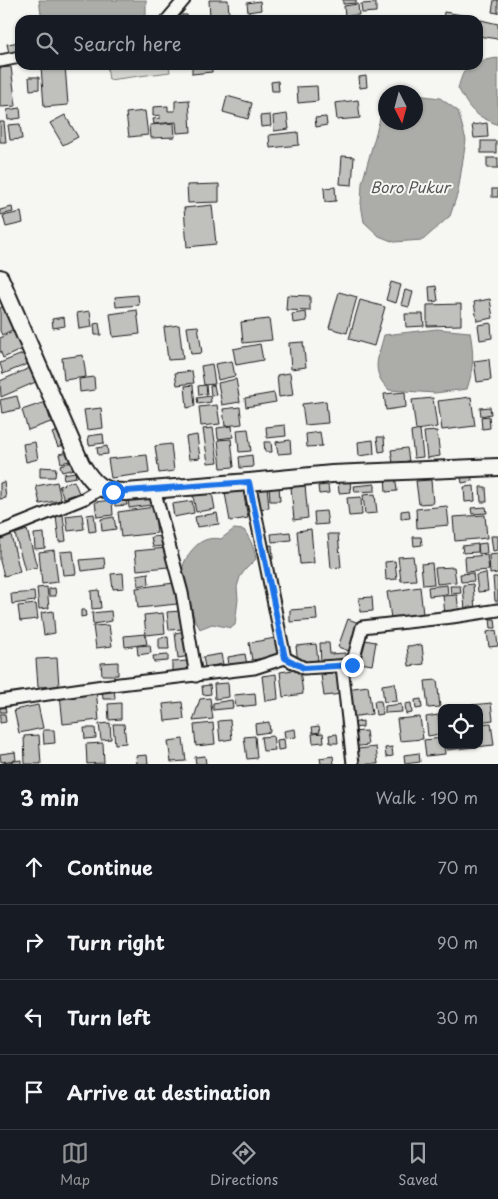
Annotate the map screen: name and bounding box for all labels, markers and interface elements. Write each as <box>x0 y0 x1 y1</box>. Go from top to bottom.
search box <box>15 15 483 70</box>
icon: search <box>33 29 61 57</box>
text: Search here <box>73 29 182 57</box>
north arrow <box>378 85 423 130</box>
water label: Boro Pukur <box>370 175 452 198</box>
route start <box>102 481 125 504</box>
route end <box>341 654 364 677</box>
map controls <box>438 704 483 749</box>
button: locate <box>438 704 483 749</box>
text: 3 min <box>20 781 79 813</box>
text: Walk · 190 m <box>376 785 478 809</box>
icon: ahead <box>20 853 48 881</box>
text: Continue <box>67 853 153 881</box>
text: 70 m <box>438 855 478 879</box>
icon: right <box>20 928 48 956</box>
text: Turn right <box>67 928 165 956</box>
text: 90 m <box>437 930 478 954</box>
icon: left <box>20 1003 48 1031</box>
text: Turn left <box>67 1003 151 1031</box>
text: 30 m <box>436 1005 478 1029</box>
icon: arrive <box>20 1078 48 1106</box>
text: Arrive at destination <box>67 1078 271 1106</box>
tab: Map <box>60 1139 90 1190</box>
tab: Directions <box>210 1139 278 1190</box>
tab: Saved <box>398 1139 438 1190</box>

